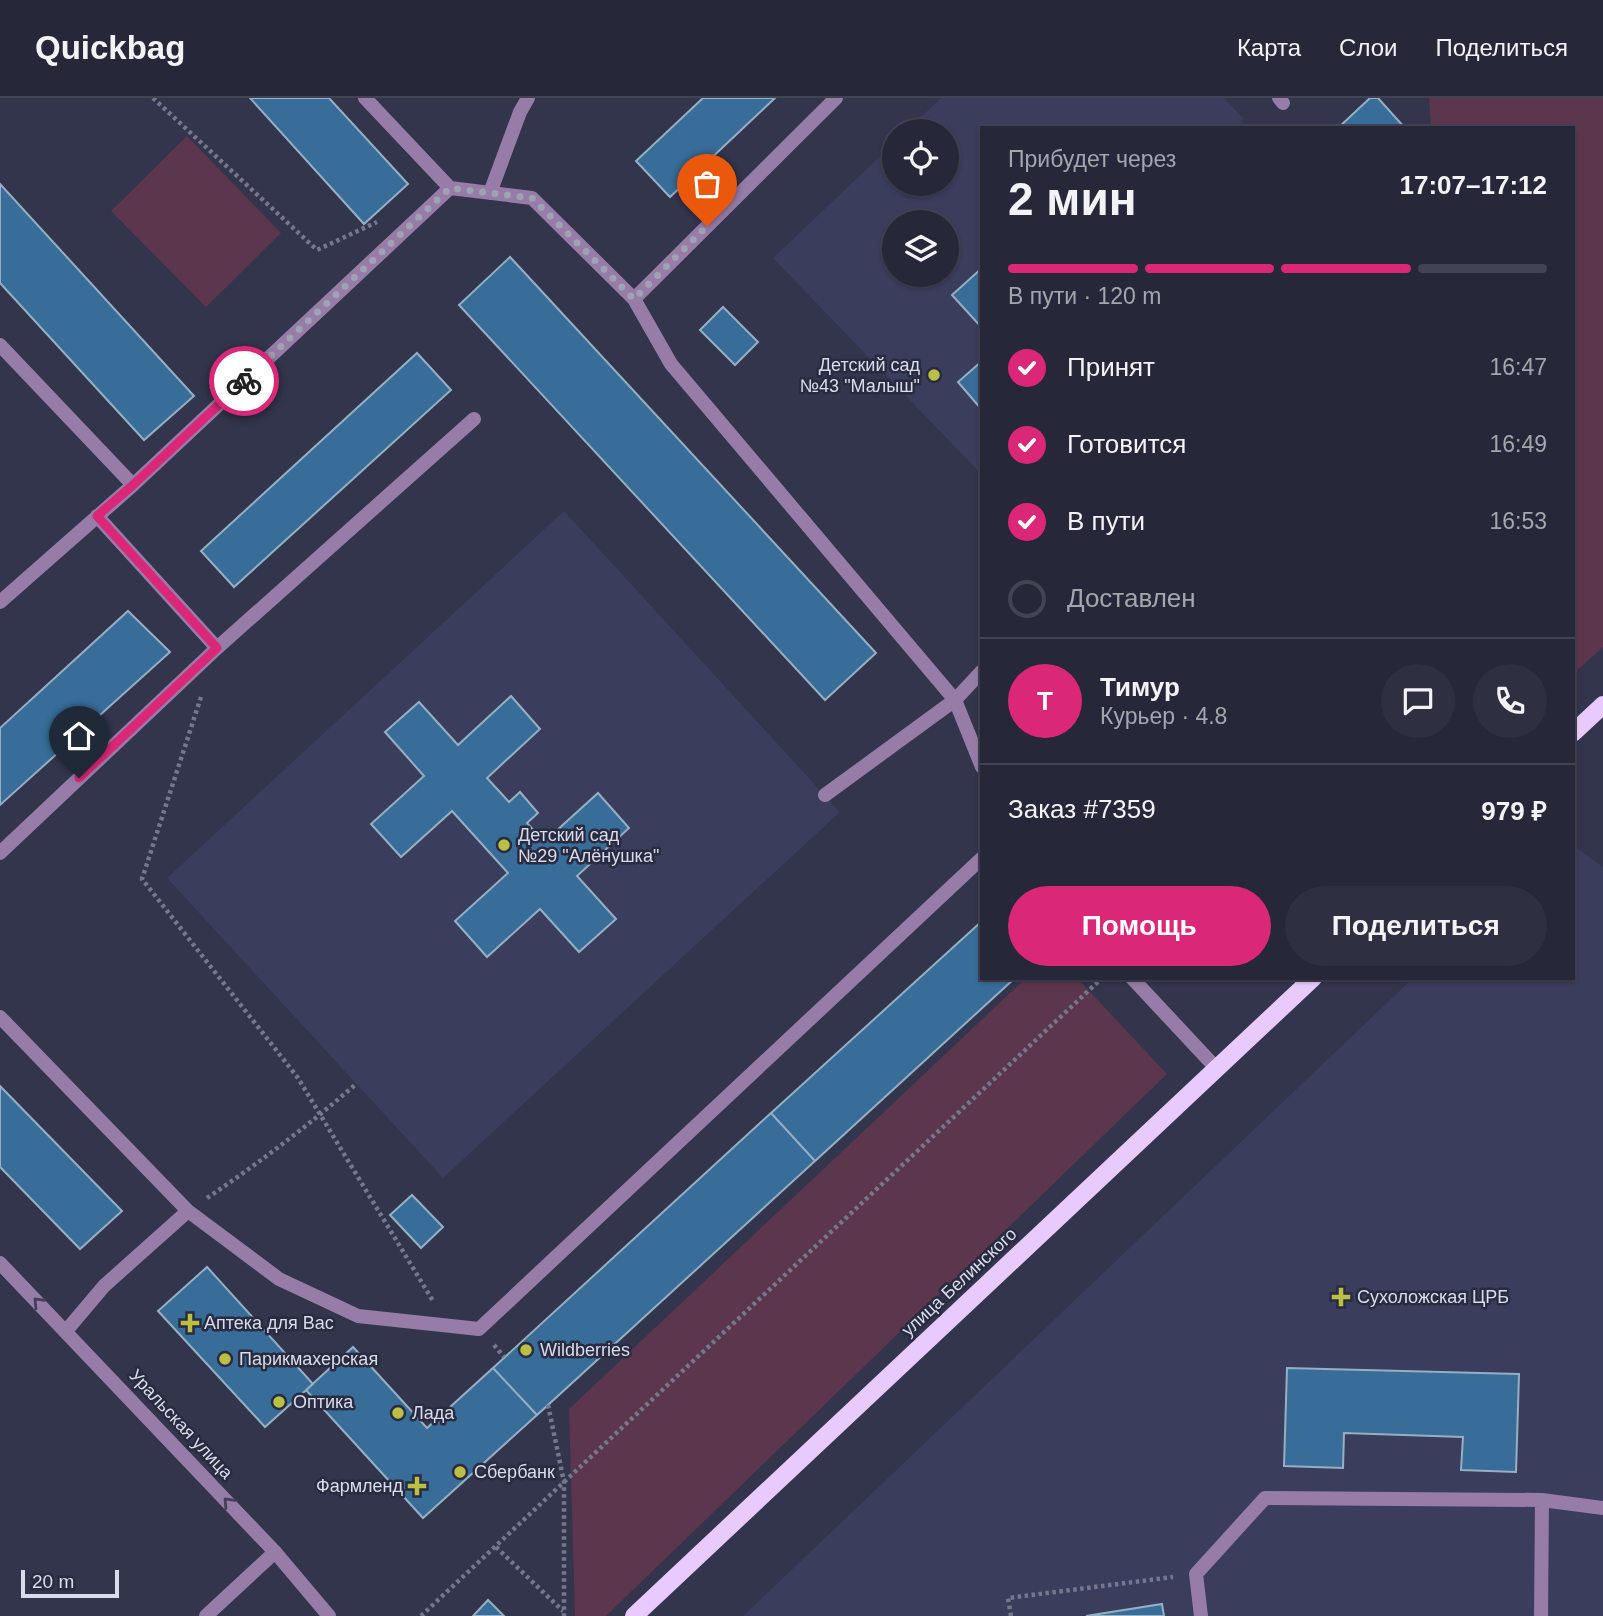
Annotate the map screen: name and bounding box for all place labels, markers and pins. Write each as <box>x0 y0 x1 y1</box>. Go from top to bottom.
pin <box>677 154 737 226</box>
place label: Детский сад №43 "Малыш" <box>800 355 920 396</box>
marker: Детский сад №43 "Малыш" <box>926 367 942 383</box>
pin <box>49 706 109 778</box>
place label: Детский сад №29 "Алёнушка" <box>518 825 659 866</box>
marker: Детский сад №29 "Алёнушка" <box>496 837 512 853</box>
marker: Сухоложская ЦРБ <box>1331 1287 1351 1307</box>
place label: Сухоложская ЦРБ <box>1357 1287 1509 1307</box>
place label: Аптека для Вас <box>204 1313 334 1333</box>
marker: Аптека для Вас <box>182 1315 198 1331</box>
place label: Wildberries <box>540 1340 630 1360</box>
marker: Wildberries <box>518 1342 534 1358</box>
place label: Парикмахерская <box>239 1349 378 1369</box>
marker: Парикмахерская <box>217 1351 233 1367</box>
place label: Оптика <box>293 1392 354 1412</box>
marker: Оптика <box>271 1394 287 1410</box>
place label: Лада <box>412 1403 455 1423</box>
marker: Лада <box>390 1405 406 1421</box>
place label: Сбербанк <box>474 1462 555 1482</box>
marker: Сбербанк <box>452 1464 468 1480</box>
place label: Фармленд <box>316 1476 403 1496</box>
marker: Фармленд <box>409 1478 425 1494</box>

